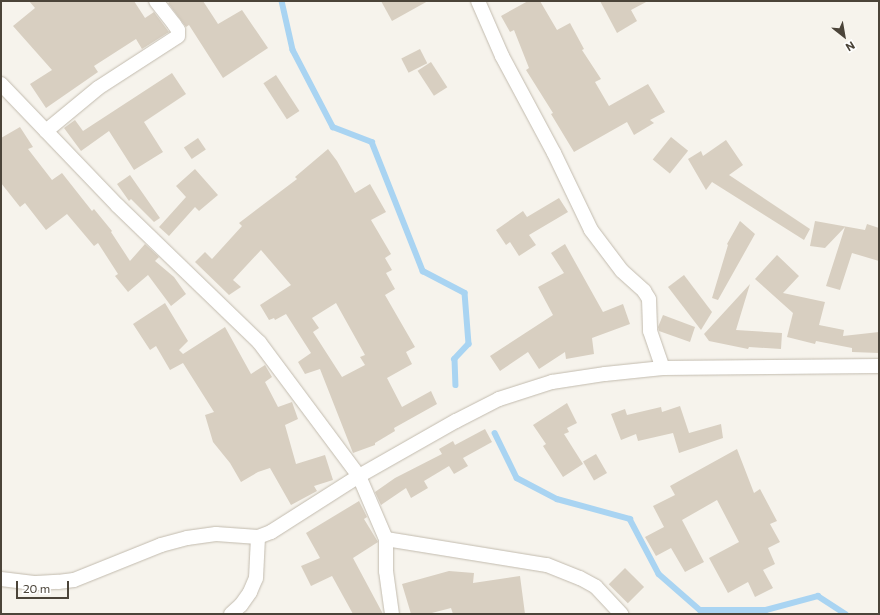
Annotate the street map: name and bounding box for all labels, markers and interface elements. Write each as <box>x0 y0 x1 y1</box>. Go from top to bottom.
north arrow <box>824 16 864 56</box>
text: N <box>844 39 857 54</box>
scale bar <box>18 573 71 599</box>
text: 20 m <box>23 581 50 595</box>

